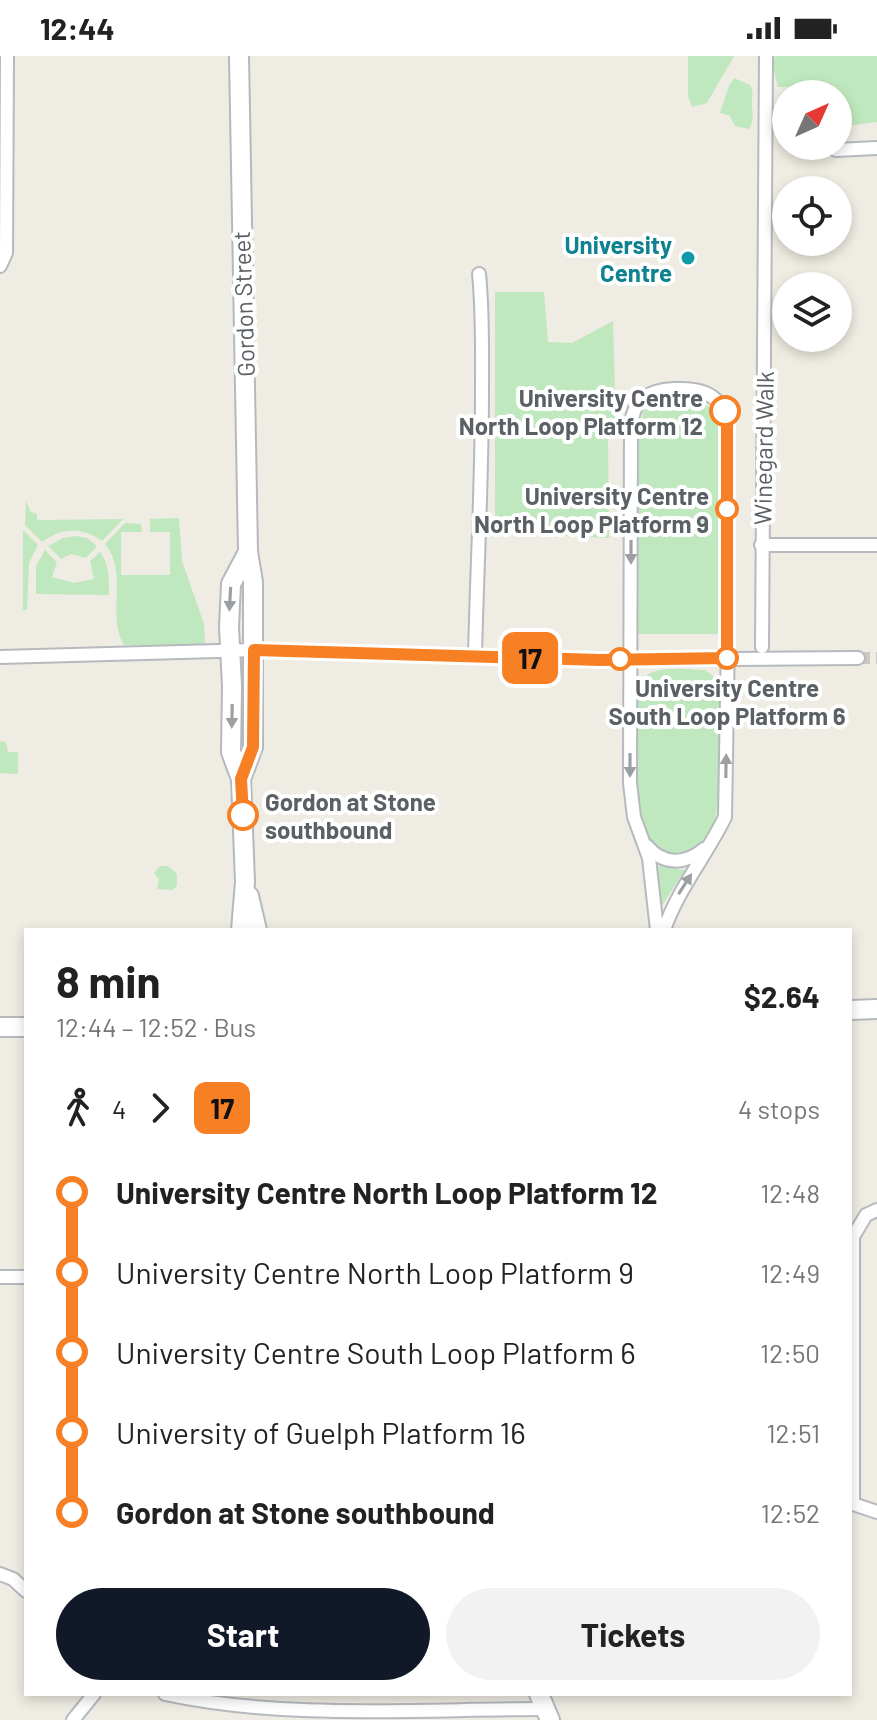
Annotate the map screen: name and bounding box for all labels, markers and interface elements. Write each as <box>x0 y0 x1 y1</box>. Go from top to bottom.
text: 12:44 <box>40 10 115 46</box>
north arrow <box>772 80 852 160</box>
map controls <box>772 80 852 352</box>
button: locate <box>772 176 852 256</box>
place label: University Centre <box>564 230 672 287</box>
street label: Gordon Street <box>226 231 260 377</box>
marker: University Centre <box>679 249 697 267</box>
button: layers <box>772 272 852 352</box>
street label: Winegard Walk <box>747 371 779 525</box>
place label: University Centre North Loop Platform 12 <box>459 383 703 440</box>
marker: University Centre North Loop Platform 12 <box>710 396 740 426</box>
place label: University Centre North Loop Platform 9 <box>474 481 709 538</box>
marker: University Centre North Loop Platform 9 <box>716 498 738 520</box>
one-way arrow <box>625 540 637 565</box>
one-way arrow <box>223 587 236 612</box>
line badge: 17 <box>494 632 566 684</box>
text: 17 <box>518 641 542 675</box>
marker: University Centre South Loop Platform 6 <box>716 647 738 669</box>
unlabelled marker <box>609 648 631 670</box>
place label: University Centre South Loop Platform 6 <box>608 673 846 730</box>
one-way arrow <box>225 704 238 729</box>
one-way arrow <box>624 753 636 778</box>
one-way arrow <box>719 753 732 778</box>
place label: Gordon at Stone southbound <box>265 787 436 844</box>
marker: Gordon at Stone southbound <box>228 800 258 830</box>
one-way arrow <box>678 873 692 895</box>
text: 8 min <box>56 954 161 1007</box>
text: $2.64 <box>744 978 820 1014</box>
text: 12:44 – 12:52 · Bus <box>56 1011 256 1042</box>
icon: walk <box>56 1086 100 1130</box>
icon: forward <box>138 1086 182 1130</box>
text: 17 <box>210 1091 234 1125</box>
text: 4 <box>112 1093 126 1124</box>
text: 4 stops <box>738 1093 820 1124</box>
text: University Centre North Loop Platform 12 <box>116 1174 658 1210</box>
text: 12:48 <box>760 1177 820 1208</box>
text: University Centre North Loop Platform 9 <box>116 1254 634 1290</box>
text: 12:49 <box>760 1257 820 1288</box>
text: University Centre South Loop Platform 6 <box>116 1334 636 1370</box>
text: 12:50 <box>760 1337 820 1368</box>
text: University of Guelph Platform 16 <box>116 1414 526 1450</box>
text: 12:51 <box>766 1417 820 1448</box>
text: Gordon at Stone southbound <box>116 1494 495 1530</box>
text: 12:52 <box>761 1497 820 1528</box>
button: Start <box>56 1588 430 1680</box>
button: Tickets <box>446 1588 820 1680</box>

